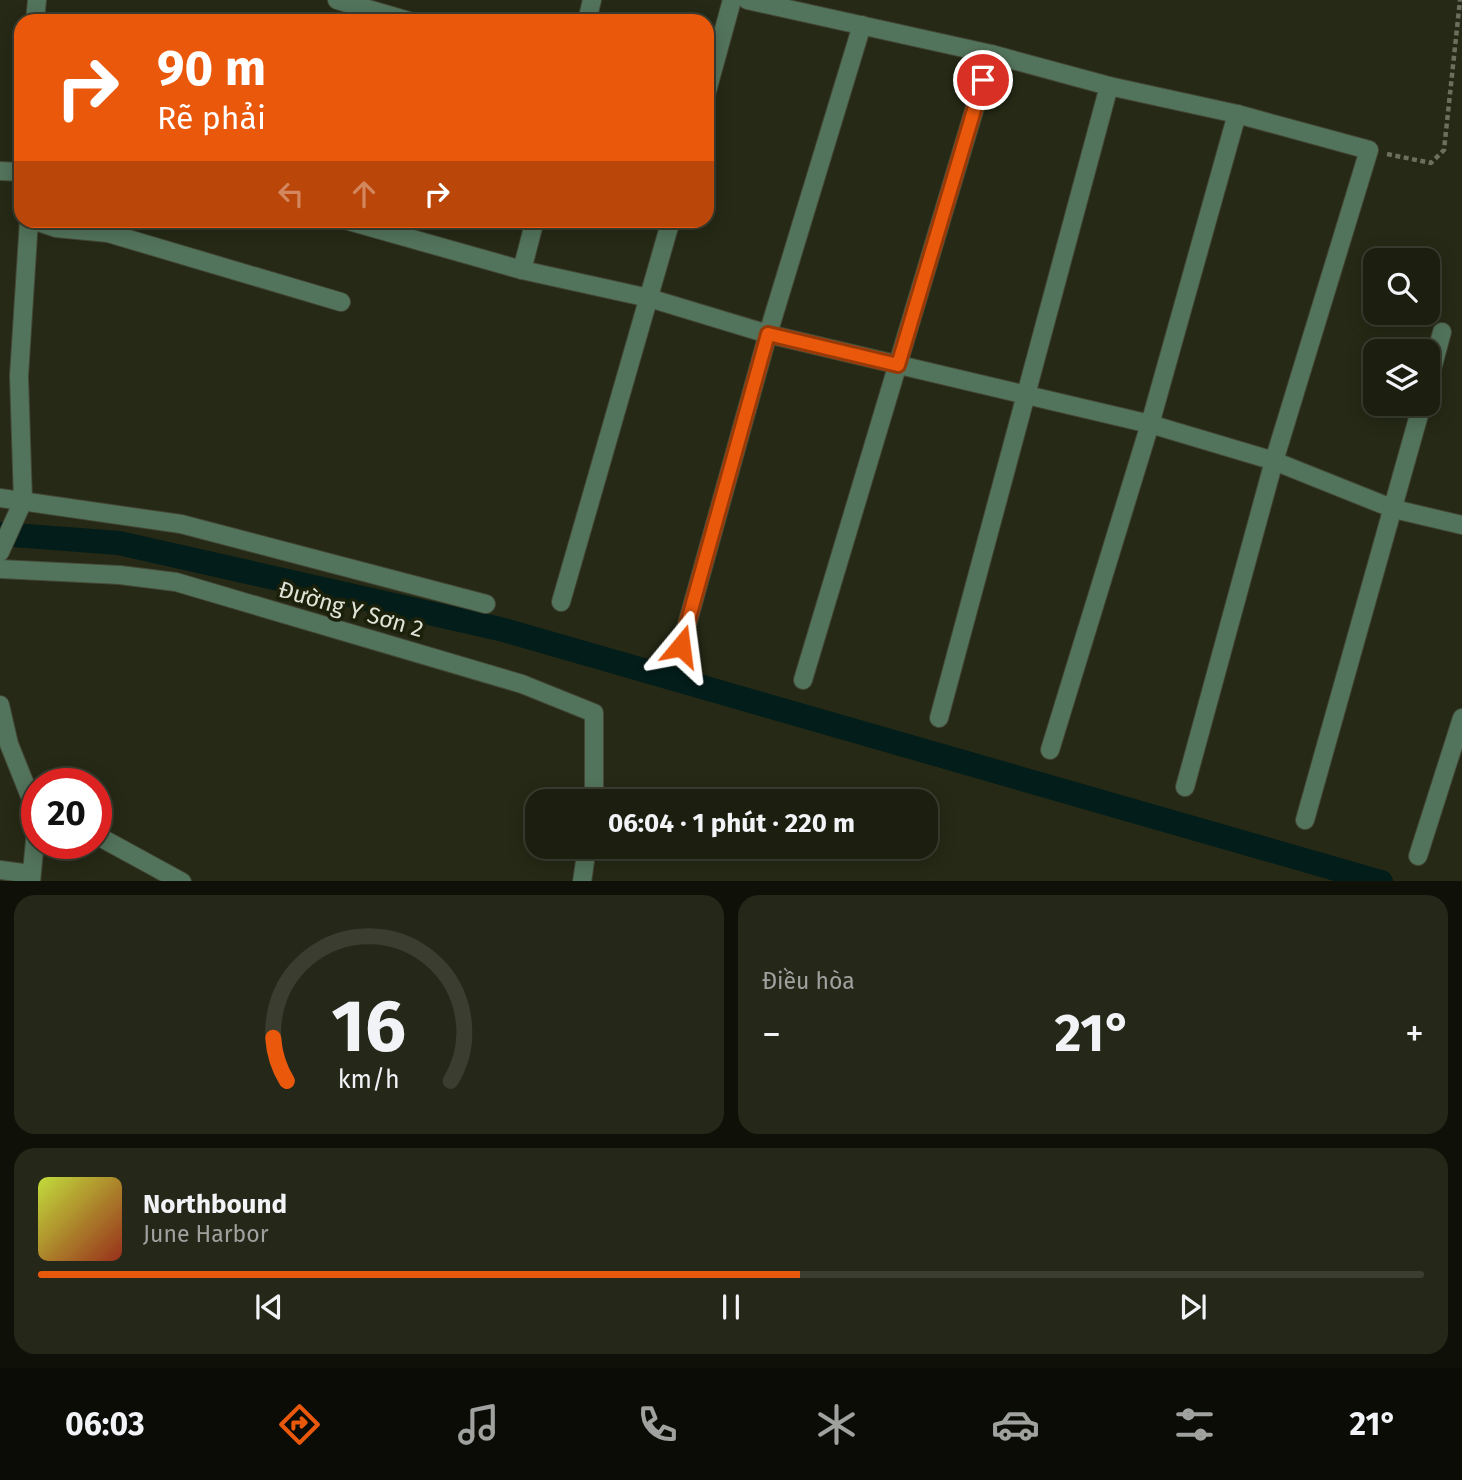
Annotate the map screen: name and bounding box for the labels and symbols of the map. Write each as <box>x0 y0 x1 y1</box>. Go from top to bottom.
pin <box>953 50 1013 110</box>
street label: Đường Y Sơn 2 <box>275 575 427 643</box>
position arrow <box>644 609 718 683</box>
speed limit sign: 20 <box>21 768 112 859</box>

